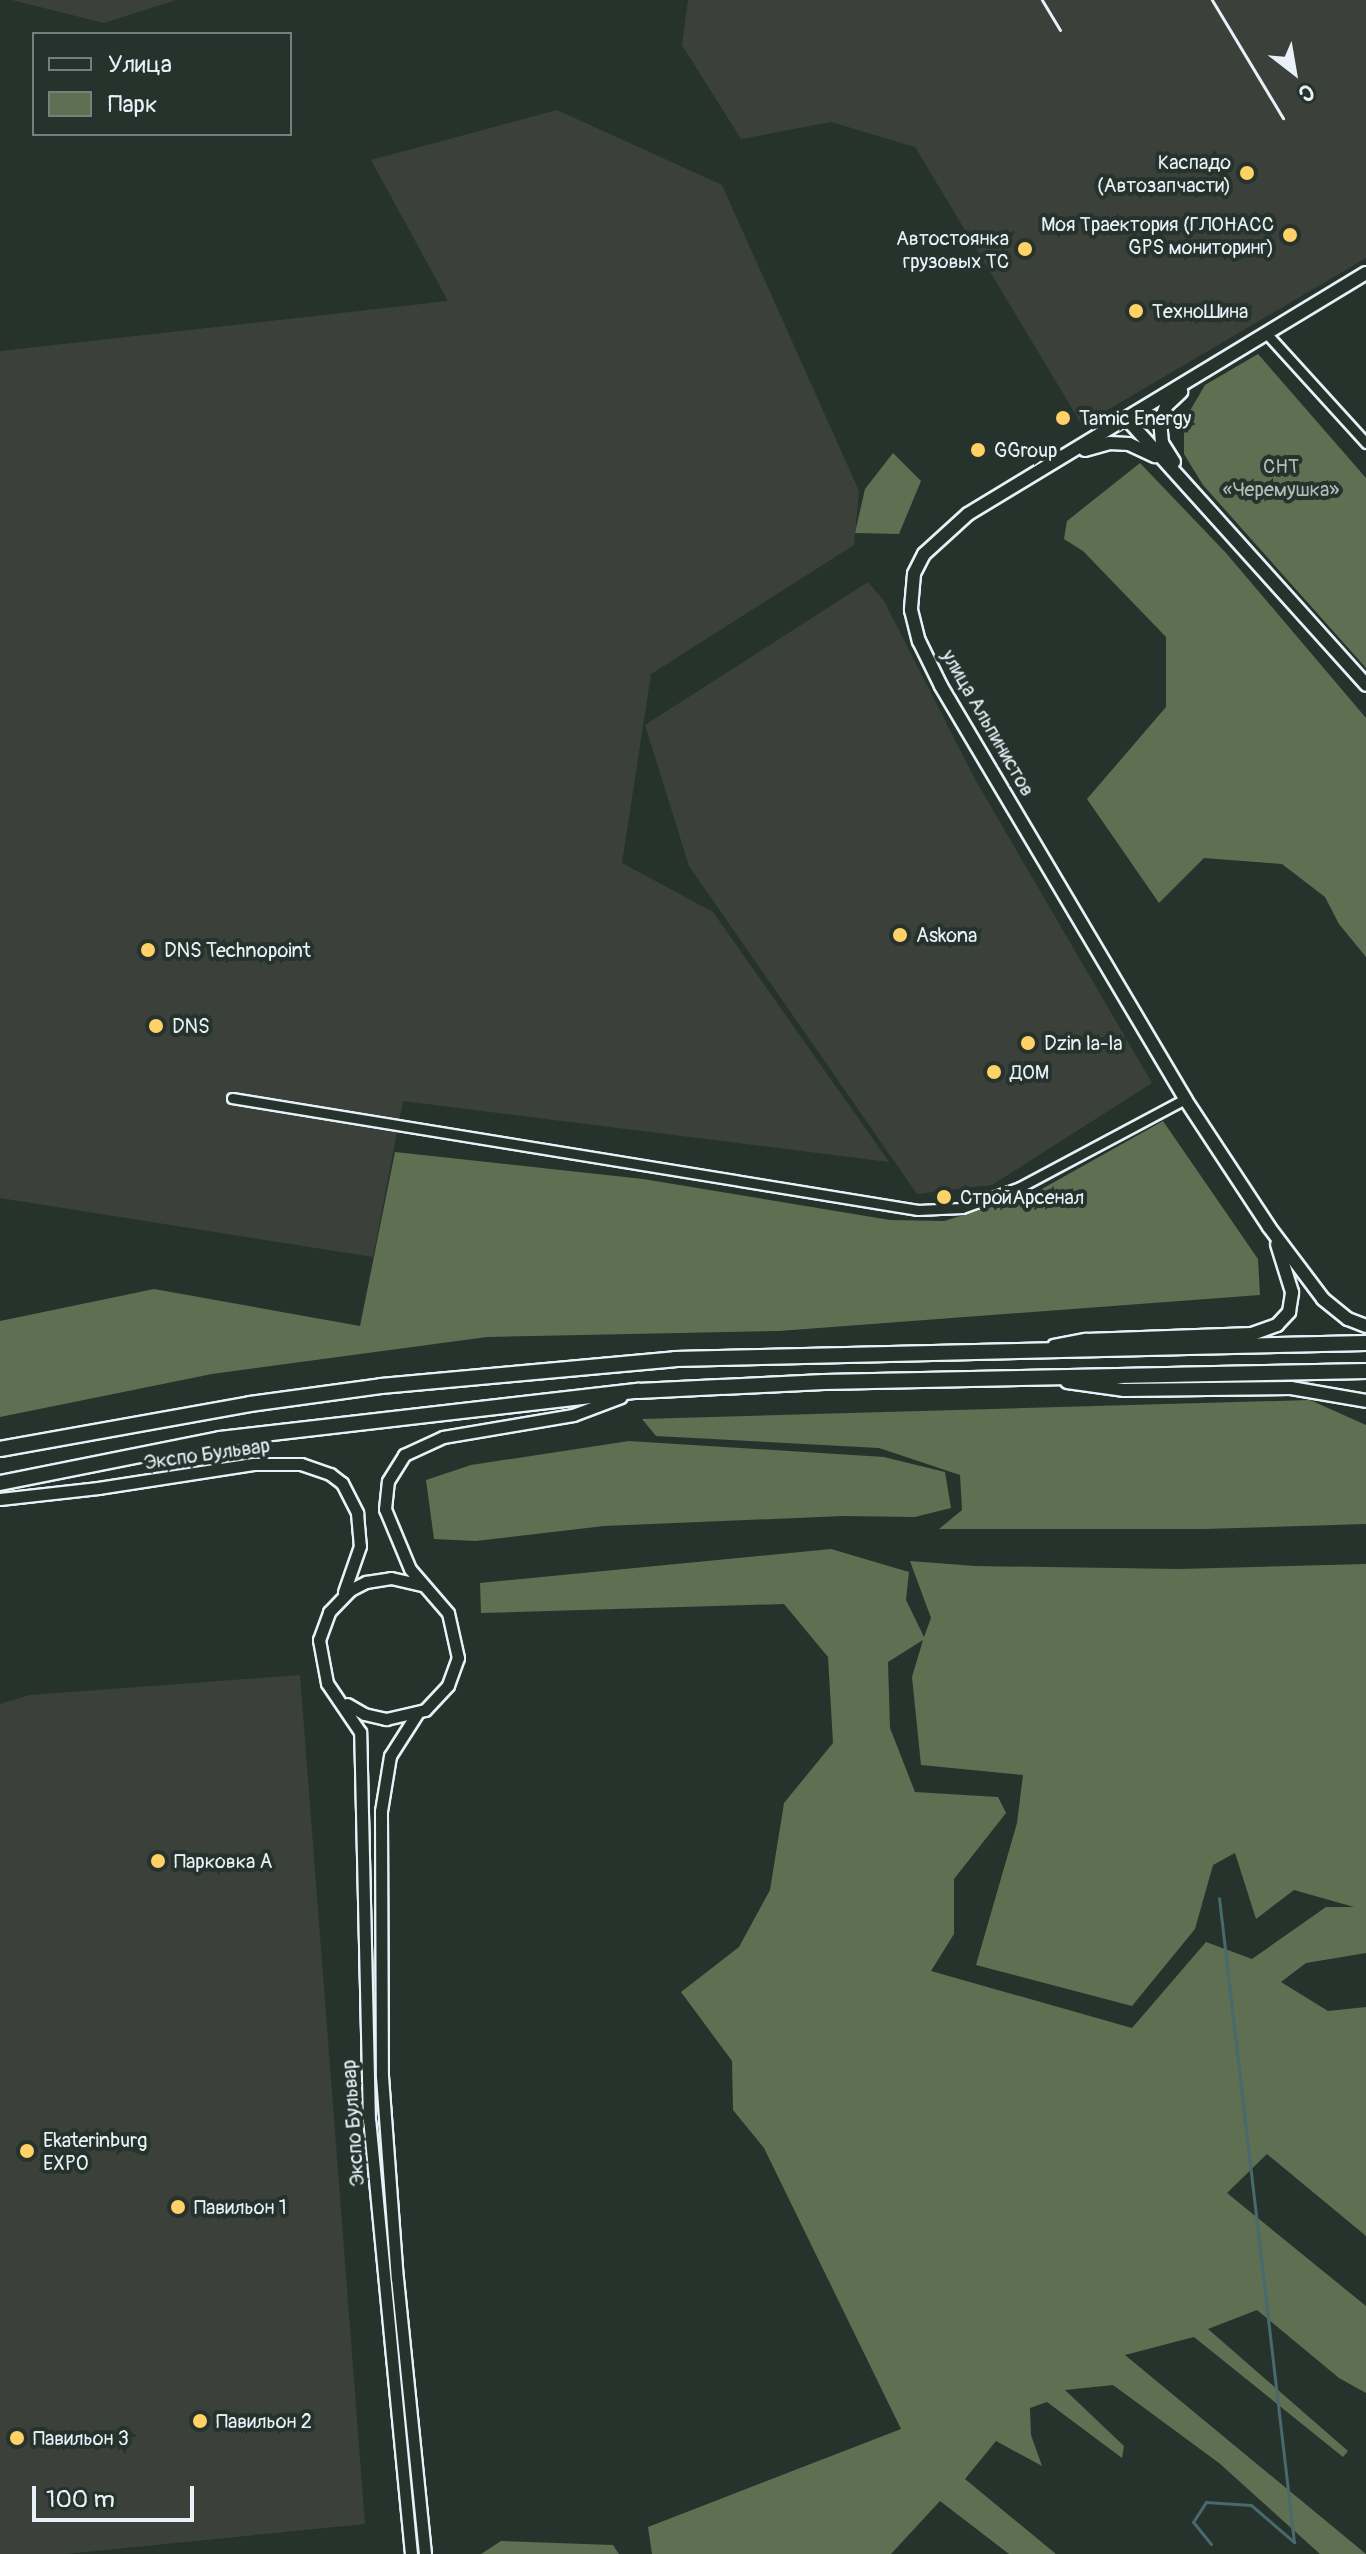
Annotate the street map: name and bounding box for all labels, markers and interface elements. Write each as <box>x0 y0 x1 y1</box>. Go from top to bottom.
legend <box>32 32 292 136</box>
north arrow <box>1254 32 1334 112</box>
text: Улица <box>108 50 172 79</box>
text: С <box>1293 77 1319 108</box>
text: Парк <box>108 90 157 119</box>
place label: Каспадо (Автозапчасти) <box>1097 150 1231 197</box>
marker: Каспадо (Автозапчасти) <box>1238 164 1256 182</box>
place label: Моя Траектория (ГЛОНАСС GPS мониторинг) <box>1041 212 1274 259</box>
place label: Автостоянка грузовых ТС <box>896 226 1009 273</box>
marker: Моя Траектория (ГЛОНАСС GPS мониторинг) <box>1281 226 1299 244</box>
marker: Автостоянка грузовых ТС <box>1016 240 1034 258</box>
place label: ТехноШина <box>1152 299 1248 323</box>
marker: ТехноШина <box>1127 302 1145 320</box>
place label: Tamic Energy <box>1079 406 1191 430</box>
marker: Tamic Energy <box>1054 409 1072 427</box>
place label: GGroup <box>994 438 1057 462</box>
marker: GGroup <box>969 441 987 459</box>
park label: СНТ «Черемушка» <box>1223 455 1339 502</box>
street label: улица Альпинистов <box>936 645 1040 801</box>
place label: Askona <box>916 923 977 947</box>
marker: Askona <box>891 926 909 944</box>
place label: DNS Technopoint <box>164 938 311 962</box>
marker: DNS Technopoint <box>139 941 157 959</box>
place label: DNS <box>172 1014 210 1038</box>
marker: DNS <box>147 1017 165 1035</box>
place label: Dzin la-la <box>1044 1031 1123 1055</box>
marker: Dzin la-la <box>1019 1034 1037 1052</box>
place label: ДОМ <box>1010 1060 1049 1084</box>
marker: ДОМ <box>985 1063 1003 1081</box>
place label: СтройАрсенал <box>960 1185 1084 1209</box>
marker: СтройАрсенал <box>935 1188 953 1206</box>
street label: Экспо Бульвар <box>143 1433 271 1475</box>
place label: Парковка A <box>174 1849 273 1873</box>
marker: Парковка A <box>149 1852 167 1870</box>
street label: Экспо Бульвар <box>337 2059 369 2187</box>
place label: Ekaterinburg EXPO <box>43 2128 147 2175</box>
marker: Ekaterinburg EXPO <box>18 2142 36 2160</box>
place label: Павильон 1 <box>194 2195 287 2219</box>
marker: Павильон 1 <box>169 2198 187 2216</box>
place label: Павильон 2 <box>216 2409 312 2433</box>
marker: Павильон 2 <box>191 2412 209 2430</box>
place label: Павильон 3 <box>33 2426 129 2450</box>
marker: Павильон 3 <box>8 2429 26 2447</box>
scale bar <box>36 2470 198 2520</box>
text: 100 m <box>46 2485 115 2514</box>

